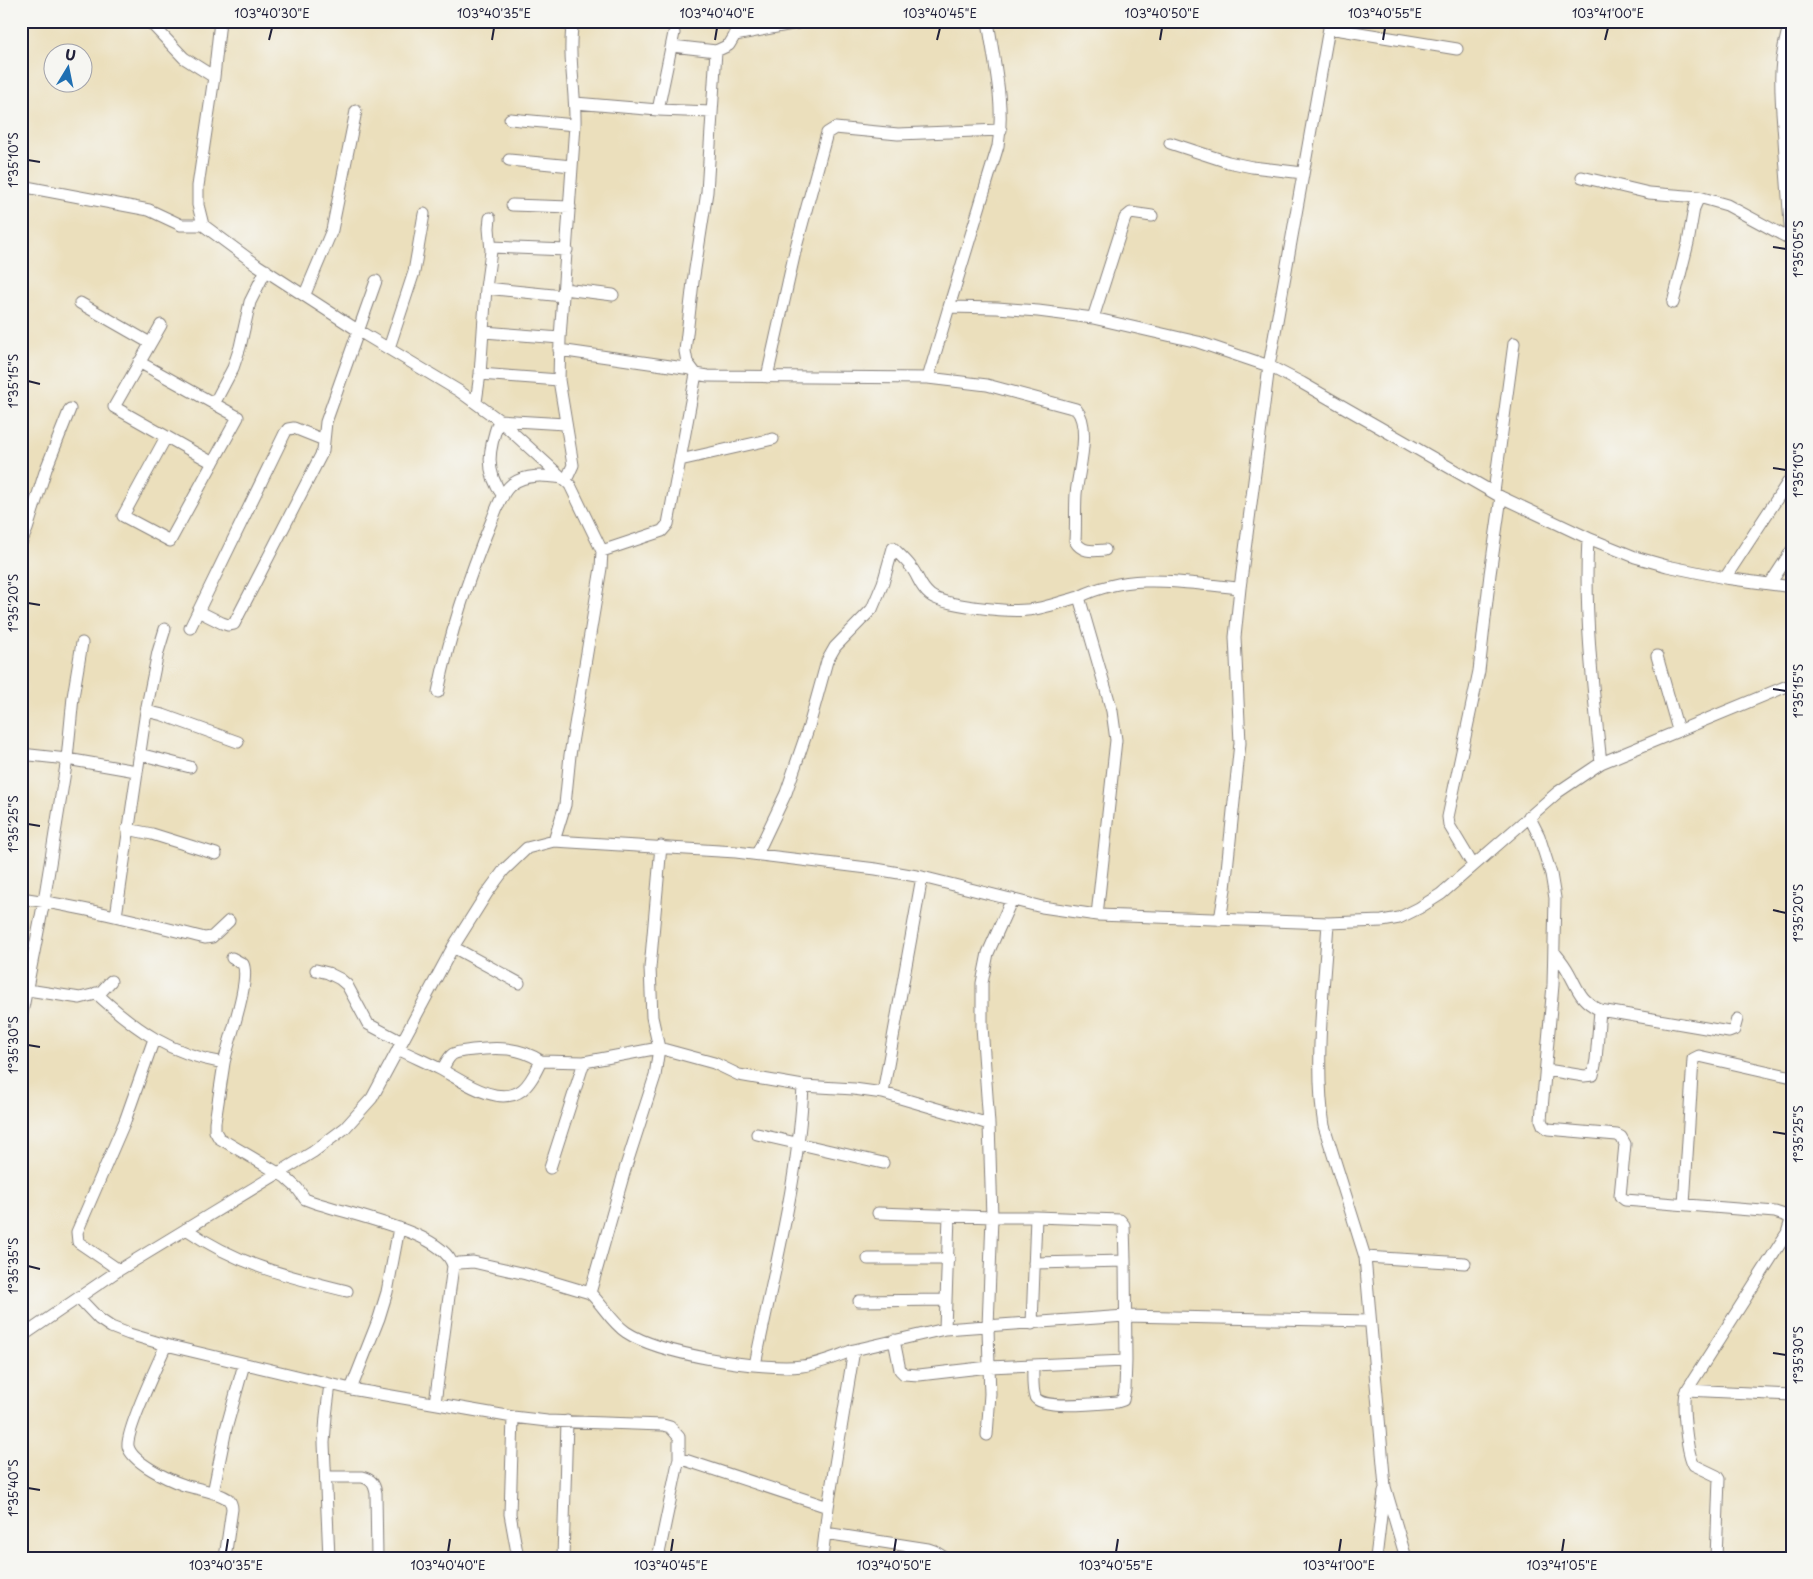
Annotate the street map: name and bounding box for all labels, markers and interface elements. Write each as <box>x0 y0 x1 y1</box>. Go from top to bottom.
text: 103°40'30"E <box>234 4 310 22</box>
text: 103°40'35"E <box>457 4 531 22</box>
text: 103°40'40"E <box>679 4 755 22</box>
text: 103°40'45"E <box>903 4 977 22</box>
text: 103°40'50"E <box>1125 4 1199 22</box>
text: 103°40'55"E <box>1348 4 1422 22</box>
text: 103°41'00"E <box>1572 4 1644 22</box>
north arrow <box>42 42 92 92</box>
text: U <box>63 43 77 66</box>
text: 1°35'10"S <box>4 132 22 188</box>
text: 1°35'05"S <box>1789 220 1807 278</box>
text: 1°35'15"S <box>4 354 22 408</box>
text: 1°35'10"S <box>1789 442 1807 498</box>
text: 1°35'20"S <box>4 574 22 632</box>
text: 1°35'15"S <box>1789 664 1807 718</box>
text: 1°35'25"S <box>4 795 22 853</box>
text: 1°35'20"S <box>1789 884 1807 942</box>
text: 1°35'30"S <box>4 1016 22 1074</box>
text: 1°35'25"S <box>1789 1105 1807 1163</box>
text: 1°35'35"S <box>4 1238 22 1294</box>
text: 1°35'30"S <box>1789 1326 1807 1384</box>
text: 1°35'40"S <box>4 1459 22 1517</box>
text: 103°40'35"E <box>189 1556 263 1574</box>
text: 103°40'40"E <box>410 1556 486 1574</box>
text: 103°40'45"E <box>634 1556 708 1574</box>
text: 103°40'50"E <box>857 1556 931 1574</box>
text: 103°40'55"E <box>1079 1556 1153 1574</box>
text: 103°41'00"E <box>1303 1556 1375 1574</box>
text: 103°41'05"E <box>1526 1556 1598 1574</box>

